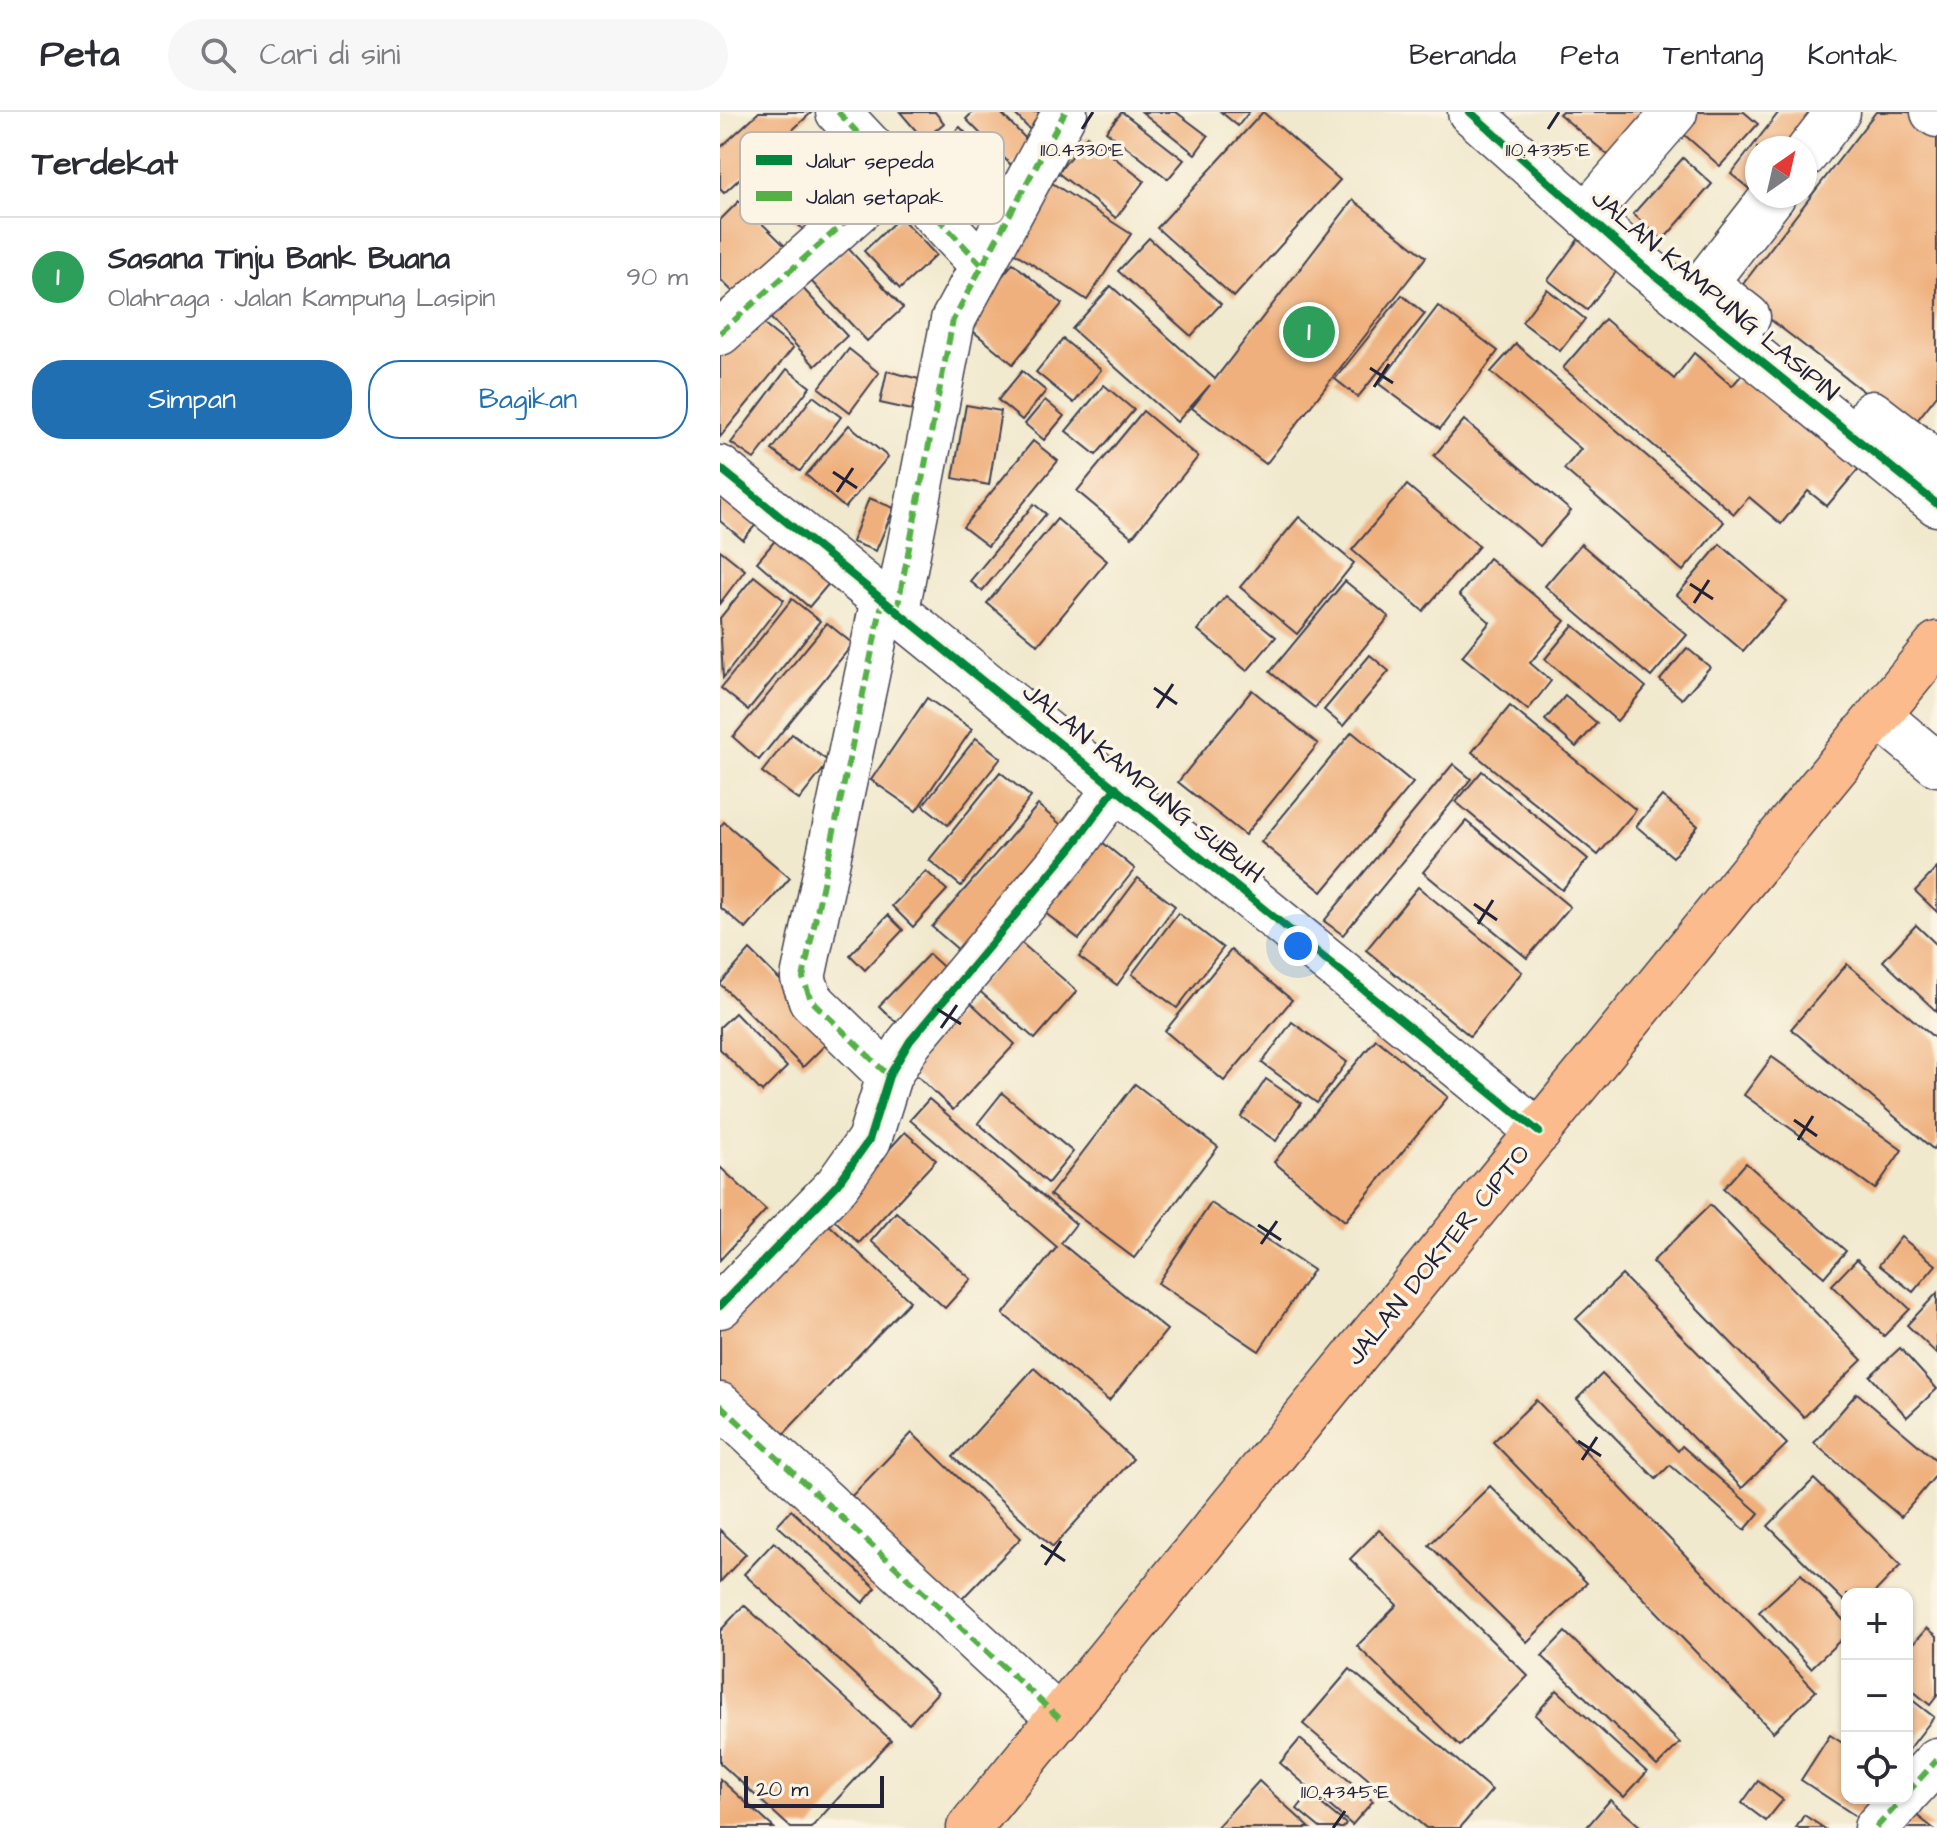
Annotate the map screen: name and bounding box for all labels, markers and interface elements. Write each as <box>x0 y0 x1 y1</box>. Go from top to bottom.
search box <box>168 19 728 91</box>
text: Peta <box>40 29 120 81</box>
icon: search <box>196 33 240 77</box>
text: Cari di sini <box>260 34 400 76</box>
text: Beranda <box>1409 36 1516 75</box>
text: Peta <box>1560 36 1619 75</box>
text: Tentang <box>1663 36 1764 75</box>
text: Kontak <box>1808 36 1897 75</box>
legend <box>740 132 1004 224</box>
text: 110.4330°E <box>1040 136 1124 164</box>
text: 110.4335°E <box>1506 136 1591 164</box>
north arrow <box>1745 136 1817 208</box>
text: Terdekat <box>32 140 178 188</box>
text: Jalur sepeda <box>806 146 934 177</box>
street label: JALAN KAMPUNG LASIPIN <box>1583 180 1847 410</box>
text: Jalan setapak <box>806 182 944 213</box>
text: Sasana Tinju Bank Buana <box>108 238 450 280</box>
text: 1 <box>56 259 60 295</box>
text: 90 m <box>626 259 688 295</box>
text: Olahraga · Jalan Kampung Lasipin <box>108 280 495 316</box>
pin: 1 <box>1283 302 1335 362</box>
button: Simpan <box>32 360 352 439</box>
button: Bagikan <box>368 360 688 439</box>
street label: JALAN KAMPUNG SUBUH <box>1014 674 1272 892</box>
your location <box>1278 926 1318 966</box>
street label: JALAN DOKTER CIPTO <box>1338 1137 1538 1373</box>
map controls <box>1841 1588 1913 1804</box>
button: + <box>1841 1588 1913 1660</box>
button: − <box>1841 1660 1913 1732</box>
button: locate <box>1841 1732 1913 1804</box>
scale bar <box>744 1772 884 1808</box>
text: 20 m <box>756 1774 808 1805</box>
text: 110.4345°E <box>1301 1778 1389 1806</box>

